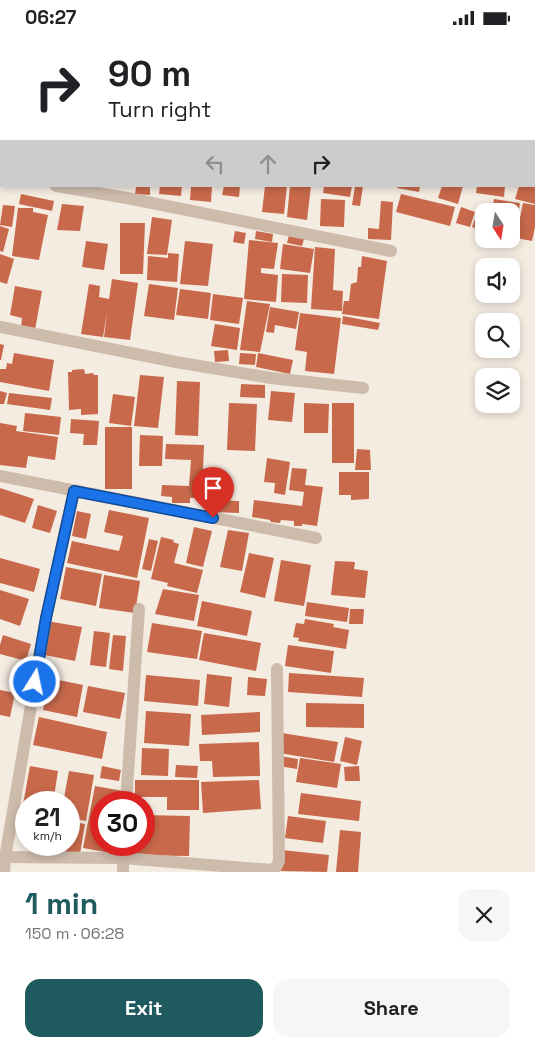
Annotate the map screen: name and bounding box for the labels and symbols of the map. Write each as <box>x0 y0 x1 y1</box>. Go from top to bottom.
north arrow <box>475 203 520 247</box>
pin <box>192 467 234 518</box>
position arrow <box>8 655 60 707</box>
speed limit sign: 30 <box>90 791 155 856</box>

